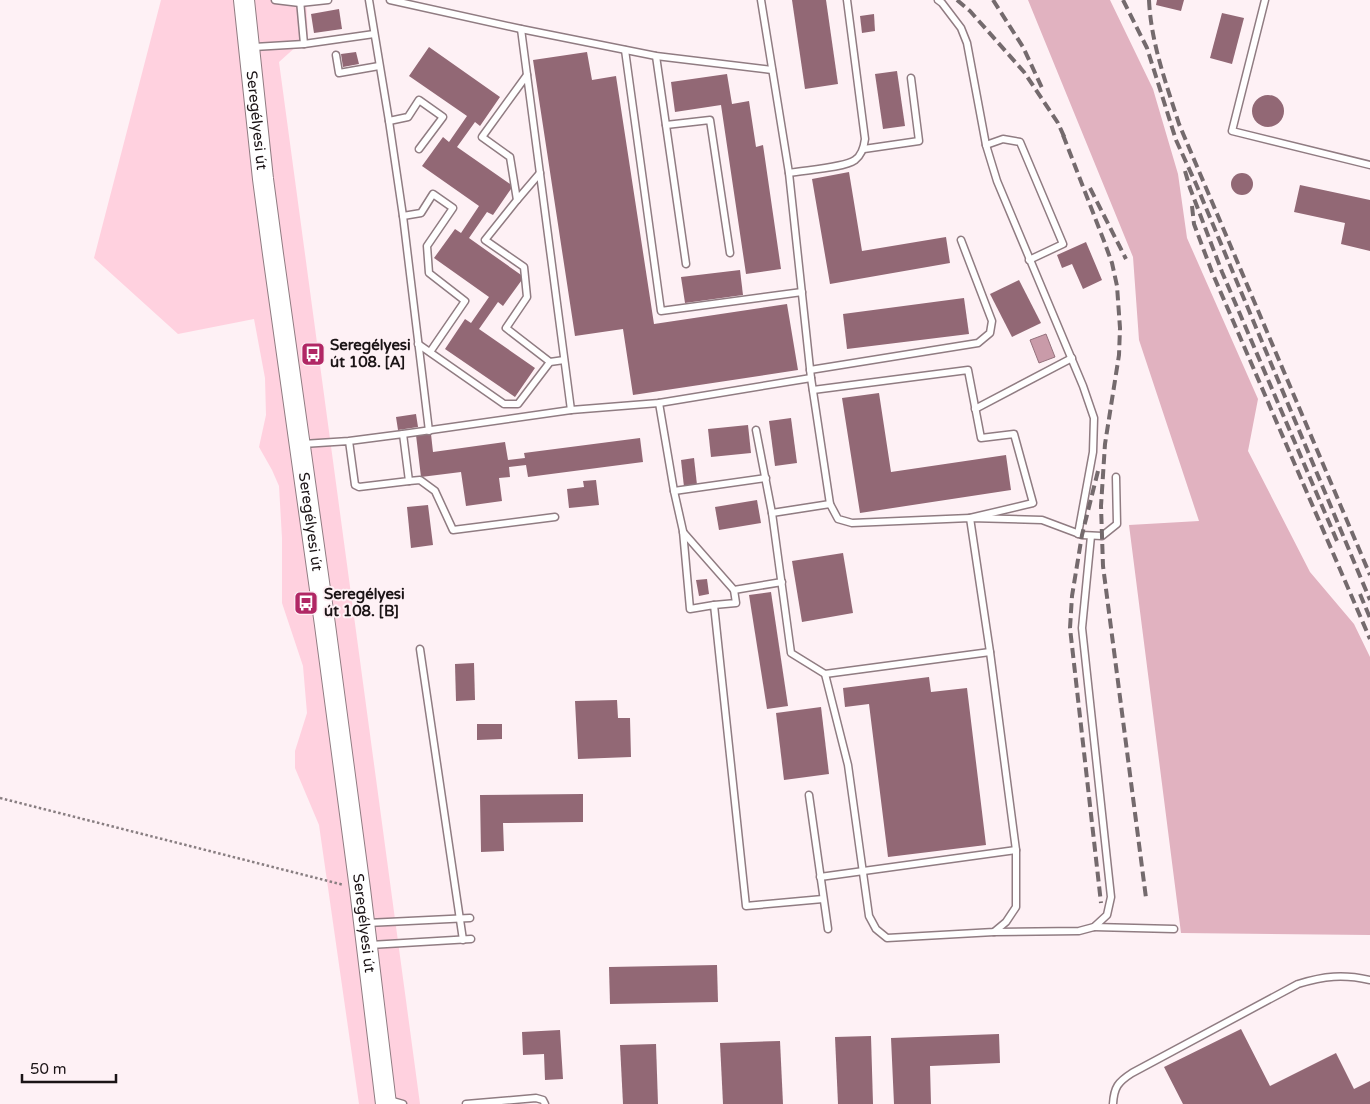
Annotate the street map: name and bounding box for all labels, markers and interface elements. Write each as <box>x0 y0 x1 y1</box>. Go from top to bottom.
street label: Seregélyesi út <box>243 70 271 171</box>
place label: Seregélyesi út 108. [A] <box>330 336 411 371</box>
bus stop icon: Seregélyesi út 108. [A] <box>300 341 326 367</box>
street label: Seregélyesi út <box>295 471 326 573</box>
place label: Seregélyesi út 108. [B] <box>324 585 405 620</box>
bus stop icon: Seregélyesi út 108. [B] <box>293 590 319 616</box>
street label: Seregélyesi út <box>349 873 379 974</box>
scale bar <box>22 1052 116 1084</box>
text: 50 m <box>30 1060 67 1078</box>

